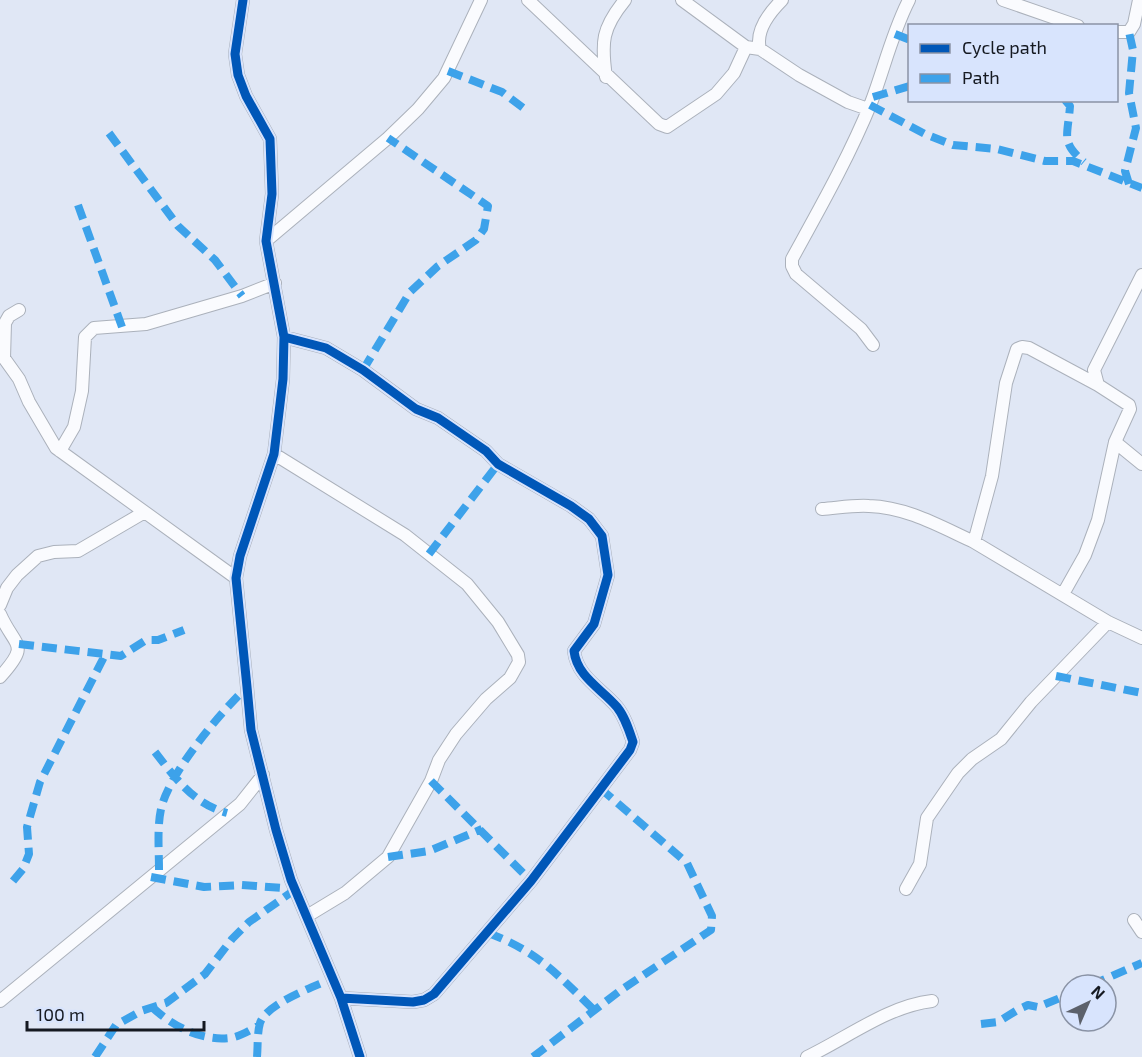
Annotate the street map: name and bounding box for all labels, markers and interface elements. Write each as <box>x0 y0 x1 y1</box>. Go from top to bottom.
legend <box>908 24 1118 102</box>
text: Cycle path <box>962 36 1047 58</box>
text: Path <box>962 66 1000 88</box>
north arrow <box>1058 973 1118 1033</box>
text: N <box>1088 981 1110 1003</box>
scale bar <box>27 994 204 1032</box>
text: 100 m <box>36 1003 85 1025</box>

